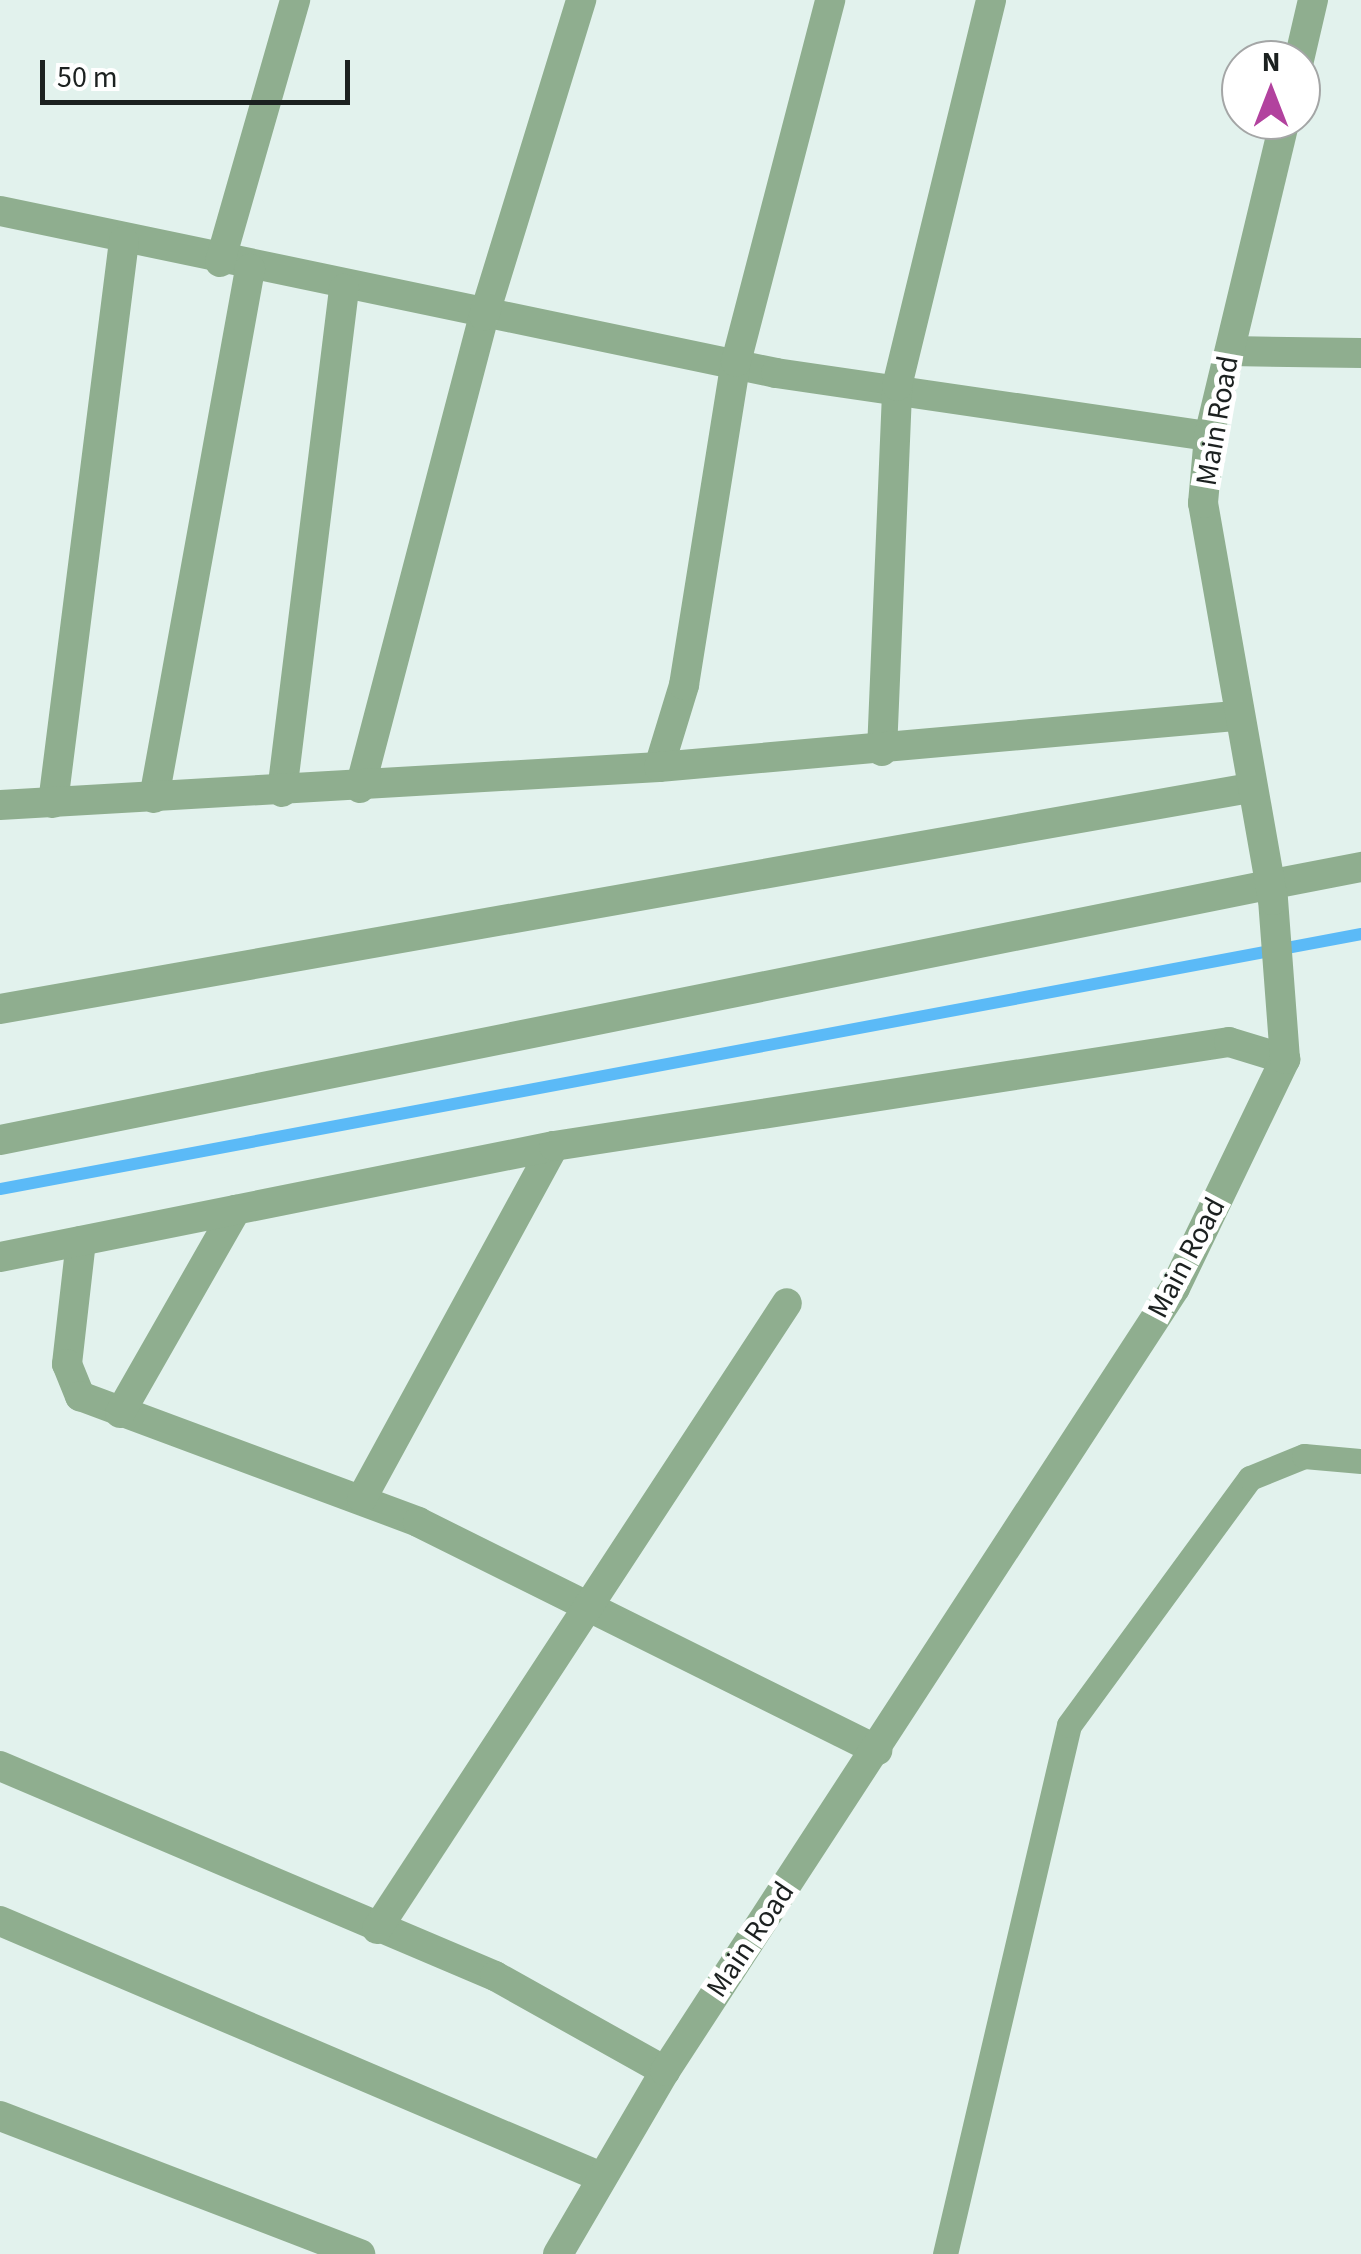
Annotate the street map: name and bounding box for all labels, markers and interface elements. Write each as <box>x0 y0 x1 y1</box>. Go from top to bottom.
scale bar <box>45 40 355 102</box>
north arrow <box>1221 40 1321 140</box>
text: N <box>1262 42 1280 82</box>
text: 50 m <box>57 56 118 99</box>
street label: Main Road <box>1189 353 1247 489</box>
street label: Main Road <box>1140 1192 1234 1324</box>
street label: Main Road <box>699 1876 803 2004</box>

